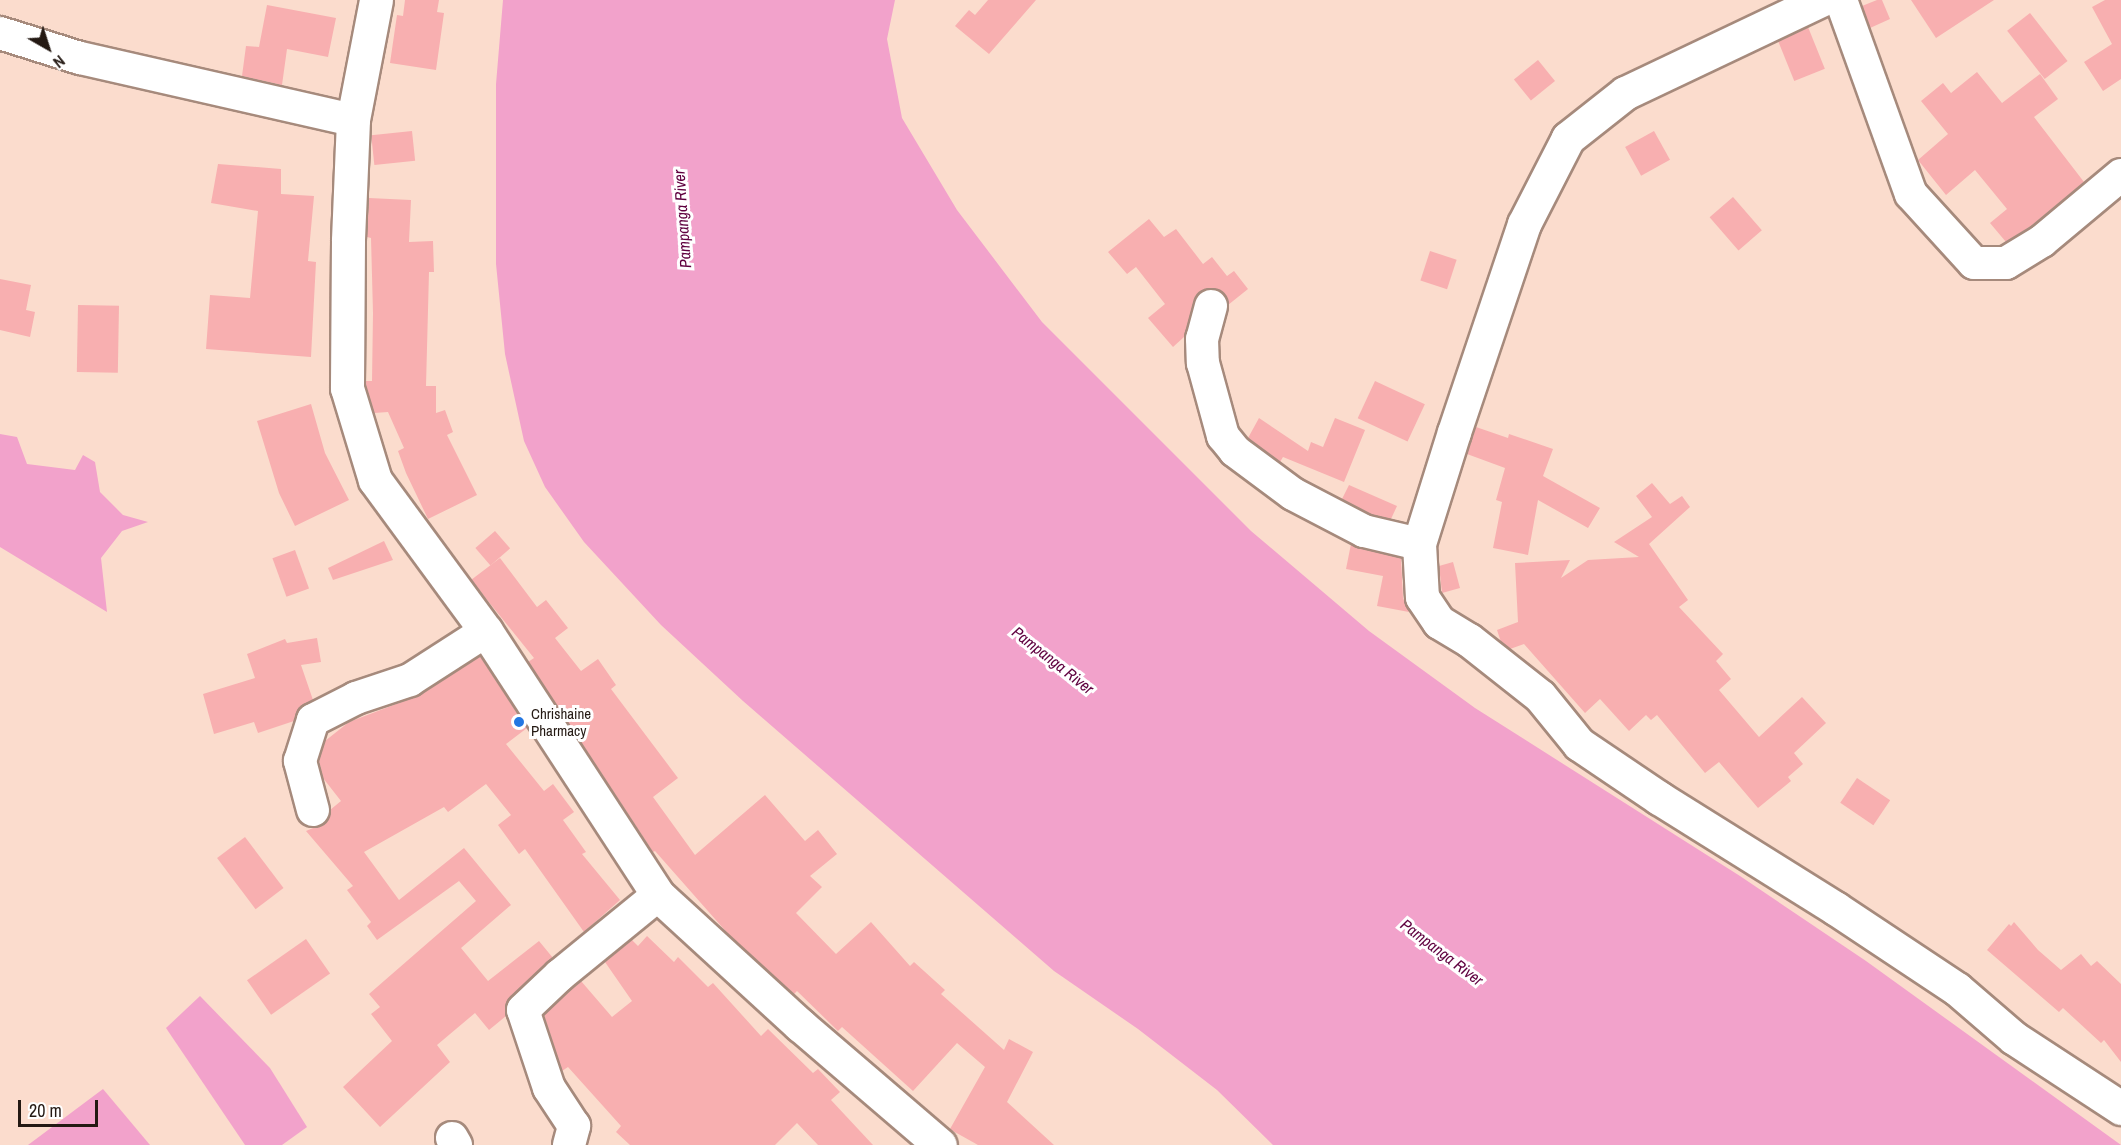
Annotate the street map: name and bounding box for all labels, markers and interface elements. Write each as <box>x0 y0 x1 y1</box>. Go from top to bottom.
north arrow <box>18 18 78 78</box>
text: N <box>49 50 70 74</box>
water label: Pampanga River <box>669 169 695 269</box>
water label: Pampanga River <box>1008 622 1098 698</box>
place label: Chrishaine Pharmacy <box>531 704 591 739</box>
marker: Chrishaine Pharmacy <box>512 715 526 729</box>
water label: Pampanga River <box>1397 915 1487 989</box>
scale bar <box>21 1088 100 1126</box>
text: 20 m <box>29 1098 62 1123</box>

